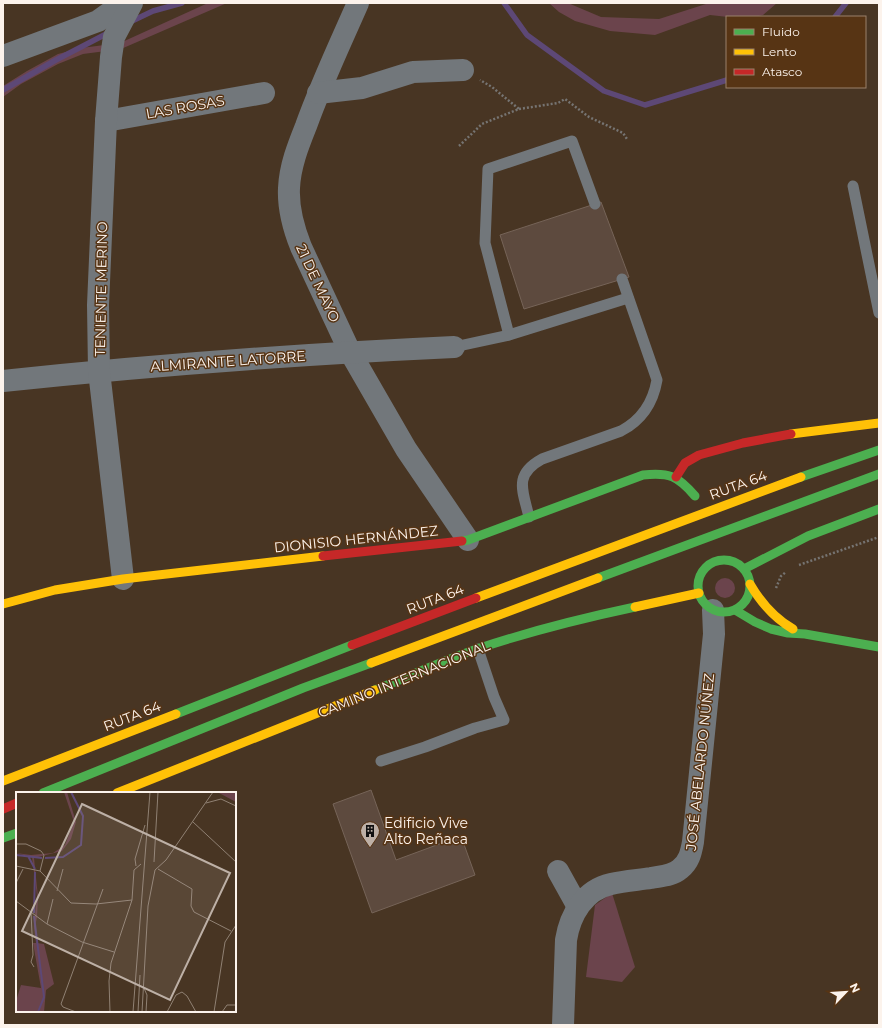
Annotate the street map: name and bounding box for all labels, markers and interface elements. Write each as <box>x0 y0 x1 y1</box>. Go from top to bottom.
legend <box>726 16 866 88</box>
text: Fluido <box>762 24 800 39</box>
text: Lento <box>762 44 797 59</box>
text: Atasco <box>762 64 802 79</box>
street label: LAS ROSAS <box>144 91 226 123</box>
street label: TENIENTE MERINO <box>91 221 111 357</box>
street label: 21 DE MAYO <box>292 241 344 325</box>
street label: ALMIRANTE LATORRE <box>150 347 306 375</box>
street label: RUTA 64 <box>707 466 770 504</box>
street label: DIONISIO HERNÁNDEZ <box>273 521 439 557</box>
street label: RUTA 64 <box>404 580 467 618</box>
street label: CAMINO INTERNACIONAL <box>315 636 493 722</box>
street label: JOSÉ ABELARDO NÚÑEZ <box>682 673 718 852</box>
street label: RUTA 64 <box>101 697 164 735</box>
inset map <box>16 792 236 1012</box>
place label: Edificio Vive Alto Reñaca <box>384 814 468 848</box>
building icon: Edificio Vive Alto Reñaca <box>359 820 381 848</box>
north arrow <box>826 972 866 1012</box>
text: N <box>847 981 863 995</box>

